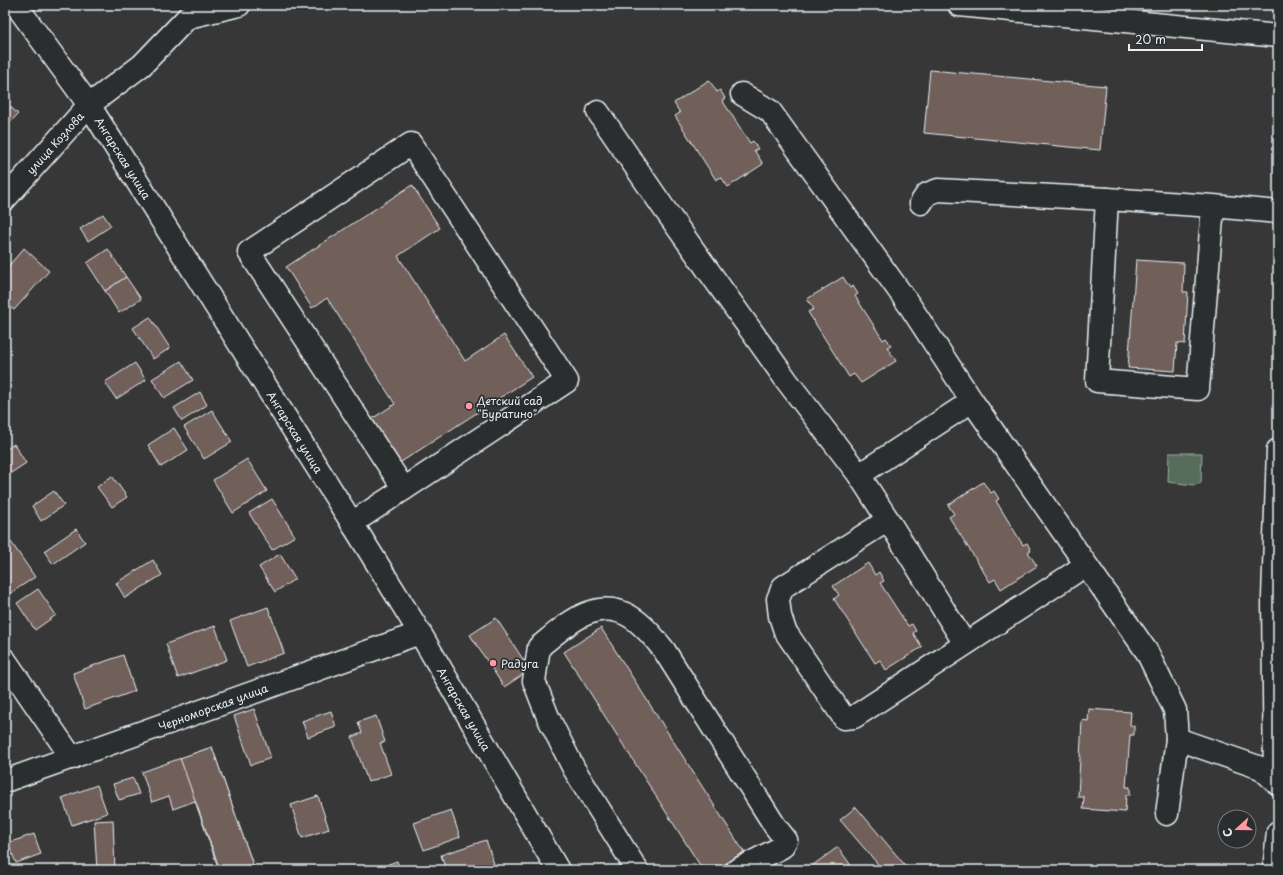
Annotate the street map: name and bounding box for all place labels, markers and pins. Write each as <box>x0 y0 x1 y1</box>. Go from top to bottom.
place label: Детский сад "Буратино" <box>476 392 542 422</box>
marker: Детский сад "Буратино" <box>464 401 474 411</box>
place label: Радуга <box>501 655 539 672</box>
marker: Радуга <box>488 658 498 668</box>

